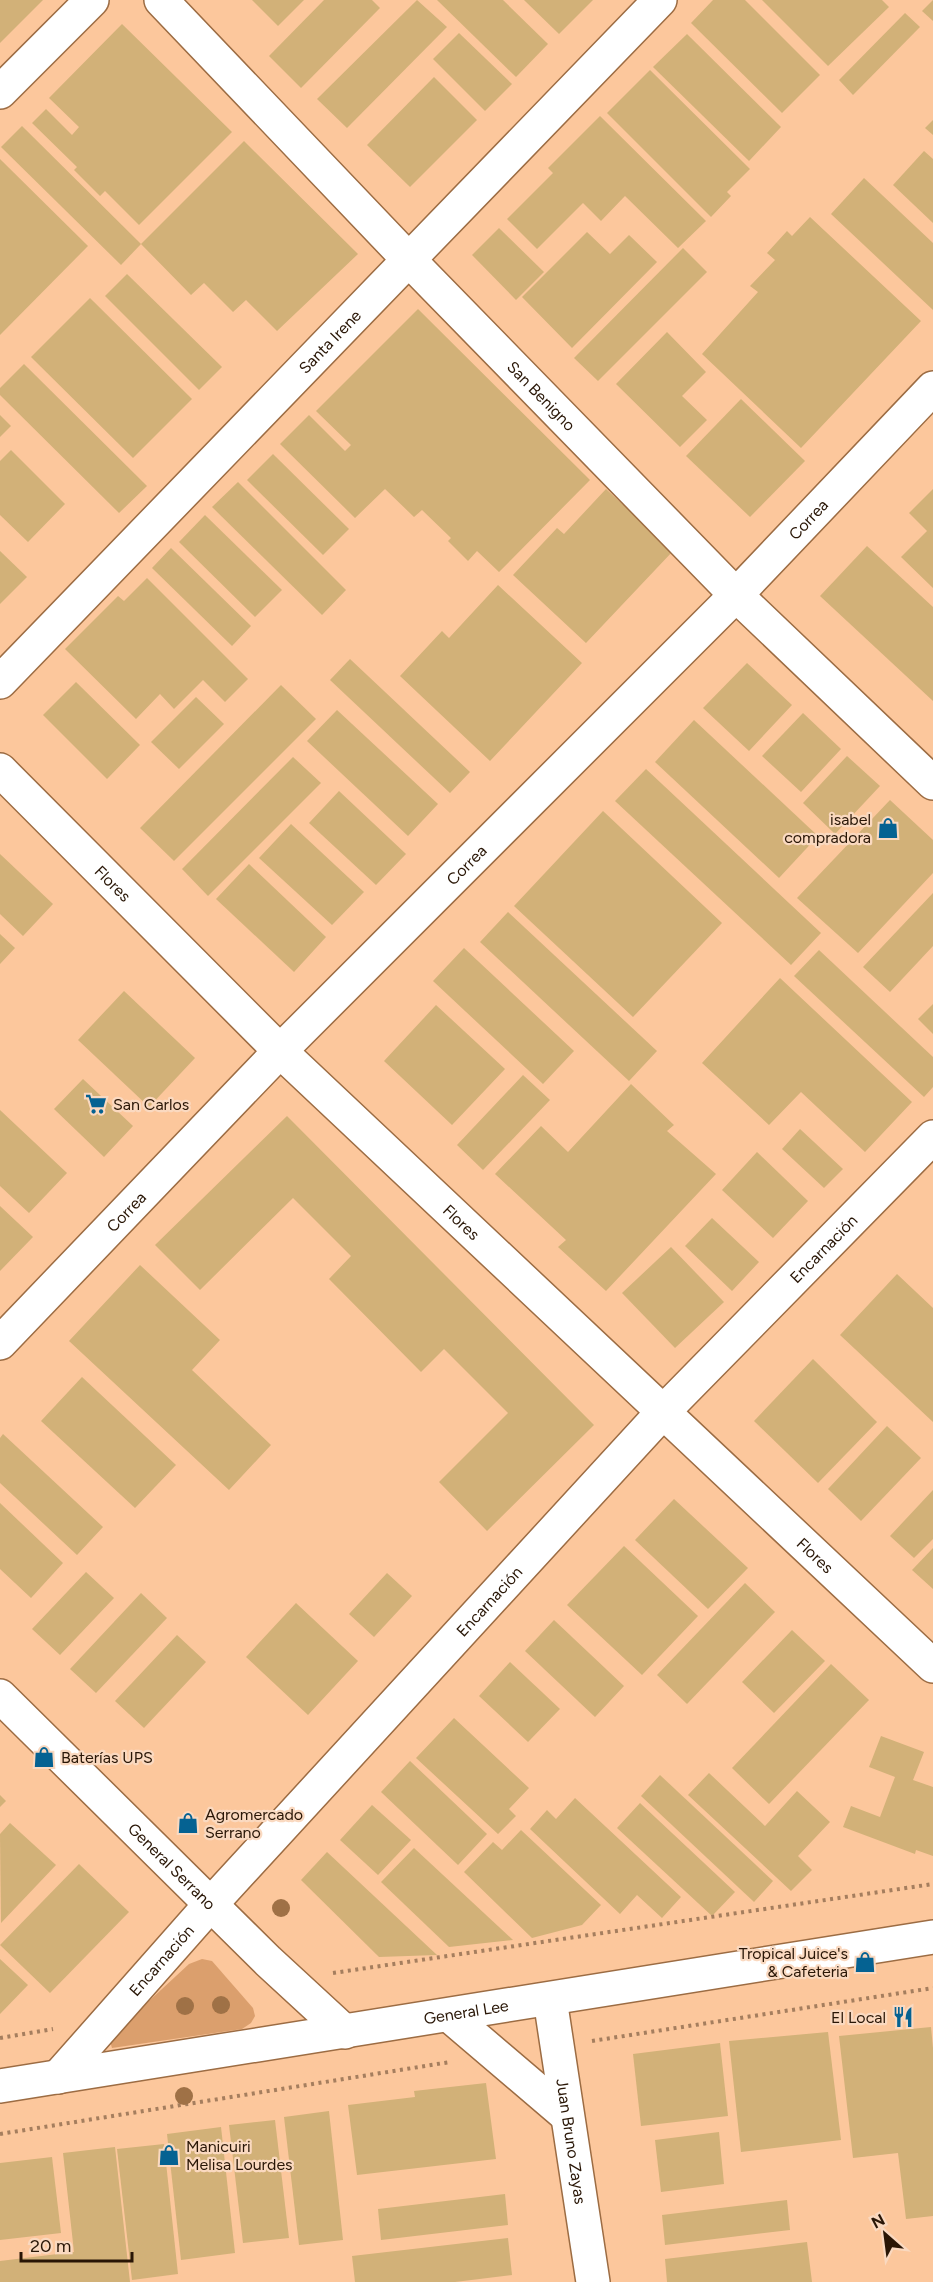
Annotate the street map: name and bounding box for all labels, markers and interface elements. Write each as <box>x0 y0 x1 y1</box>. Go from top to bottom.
street label: Santa Irene <box>295 305 365 377</box>
street label: San Benigno <box>503 357 580 434</box>
street label: Correa <box>784 495 832 543</box>
place label: isabel compradora <box>784 810 871 847</box>
shop icon: isabel compradora <box>876 816 900 840</box>
street label: Correa <box>442 841 490 889</box>
street label: Flores <box>91 861 135 905</box>
supermarket icon: San Carlos <box>84 1092 108 1116</box>
place label: San Carlos <box>113 1095 189 1114</box>
street label: Correa <box>102 1188 150 1236</box>
street label: Flores <box>439 1200 484 1244</box>
street label: Encarnación <box>786 1210 861 1287</box>
street label: Flores <box>793 1533 838 1577</box>
street label: Encarnación <box>452 1562 526 1640</box>
shop icon: Baterías UPS <box>32 1745 56 1769</box>
place label: Baterías UPS <box>61 1748 153 1767</box>
place label: Agromercado Serrano <box>205 1805 303 1842</box>
shop icon: Agromercado Serrano <box>176 1811 200 1835</box>
street label: General Serrano <box>124 1819 220 1914</box>
street label: Encarnación <box>125 1921 198 2000</box>
place label: Tropical Juice's & Cafeteria <box>739 1944 848 1981</box>
shop icon: Tropical Juice's & Cafeteria <box>853 1950 877 1974</box>
street label: General Lee <box>422 1995 510 2028</box>
restaurant icon: El Local <box>891 2005 915 2029</box>
place label: El Local <box>831 2008 886 2027</box>
street label: Juan Bruno Zayas <box>553 2077 591 2205</box>
place label: Manicuiri Melisa Lourdes <box>186 2137 293 2174</box>
shop icon: Manicuiri Melisa Lourdes <box>157 2143 181 2167</box>
north arrow <box>855 2204 915 2264</box>
text: N <box>868 2210 888 2232</box>
scale bar <box>21 2225 132 2263</box>
text: 20 m <box>30 2235 71 2257</box>

